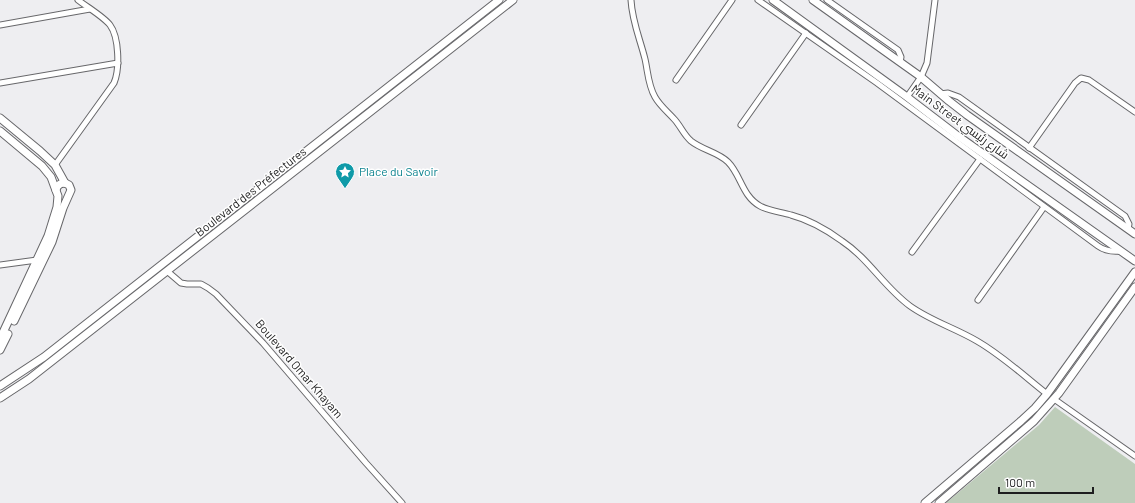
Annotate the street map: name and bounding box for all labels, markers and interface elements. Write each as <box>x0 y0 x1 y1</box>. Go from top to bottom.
street label: Main Street شارع رئيسي <box>907 81 1012 165</box>
street label: Boulevard des Préfectures <box>192 143 309 239</box>
place icon: Place du Savoir <box>334 161 356 189</box>
place label: Place du Savoir <box>359 164 439 178</box>
street label: Boulevard Omar Khayam <box>253 316 346 421</box>
scale bar <box>999 469 1093 495</box>
text: 100 m <box>1005 475 1035 489</box>

